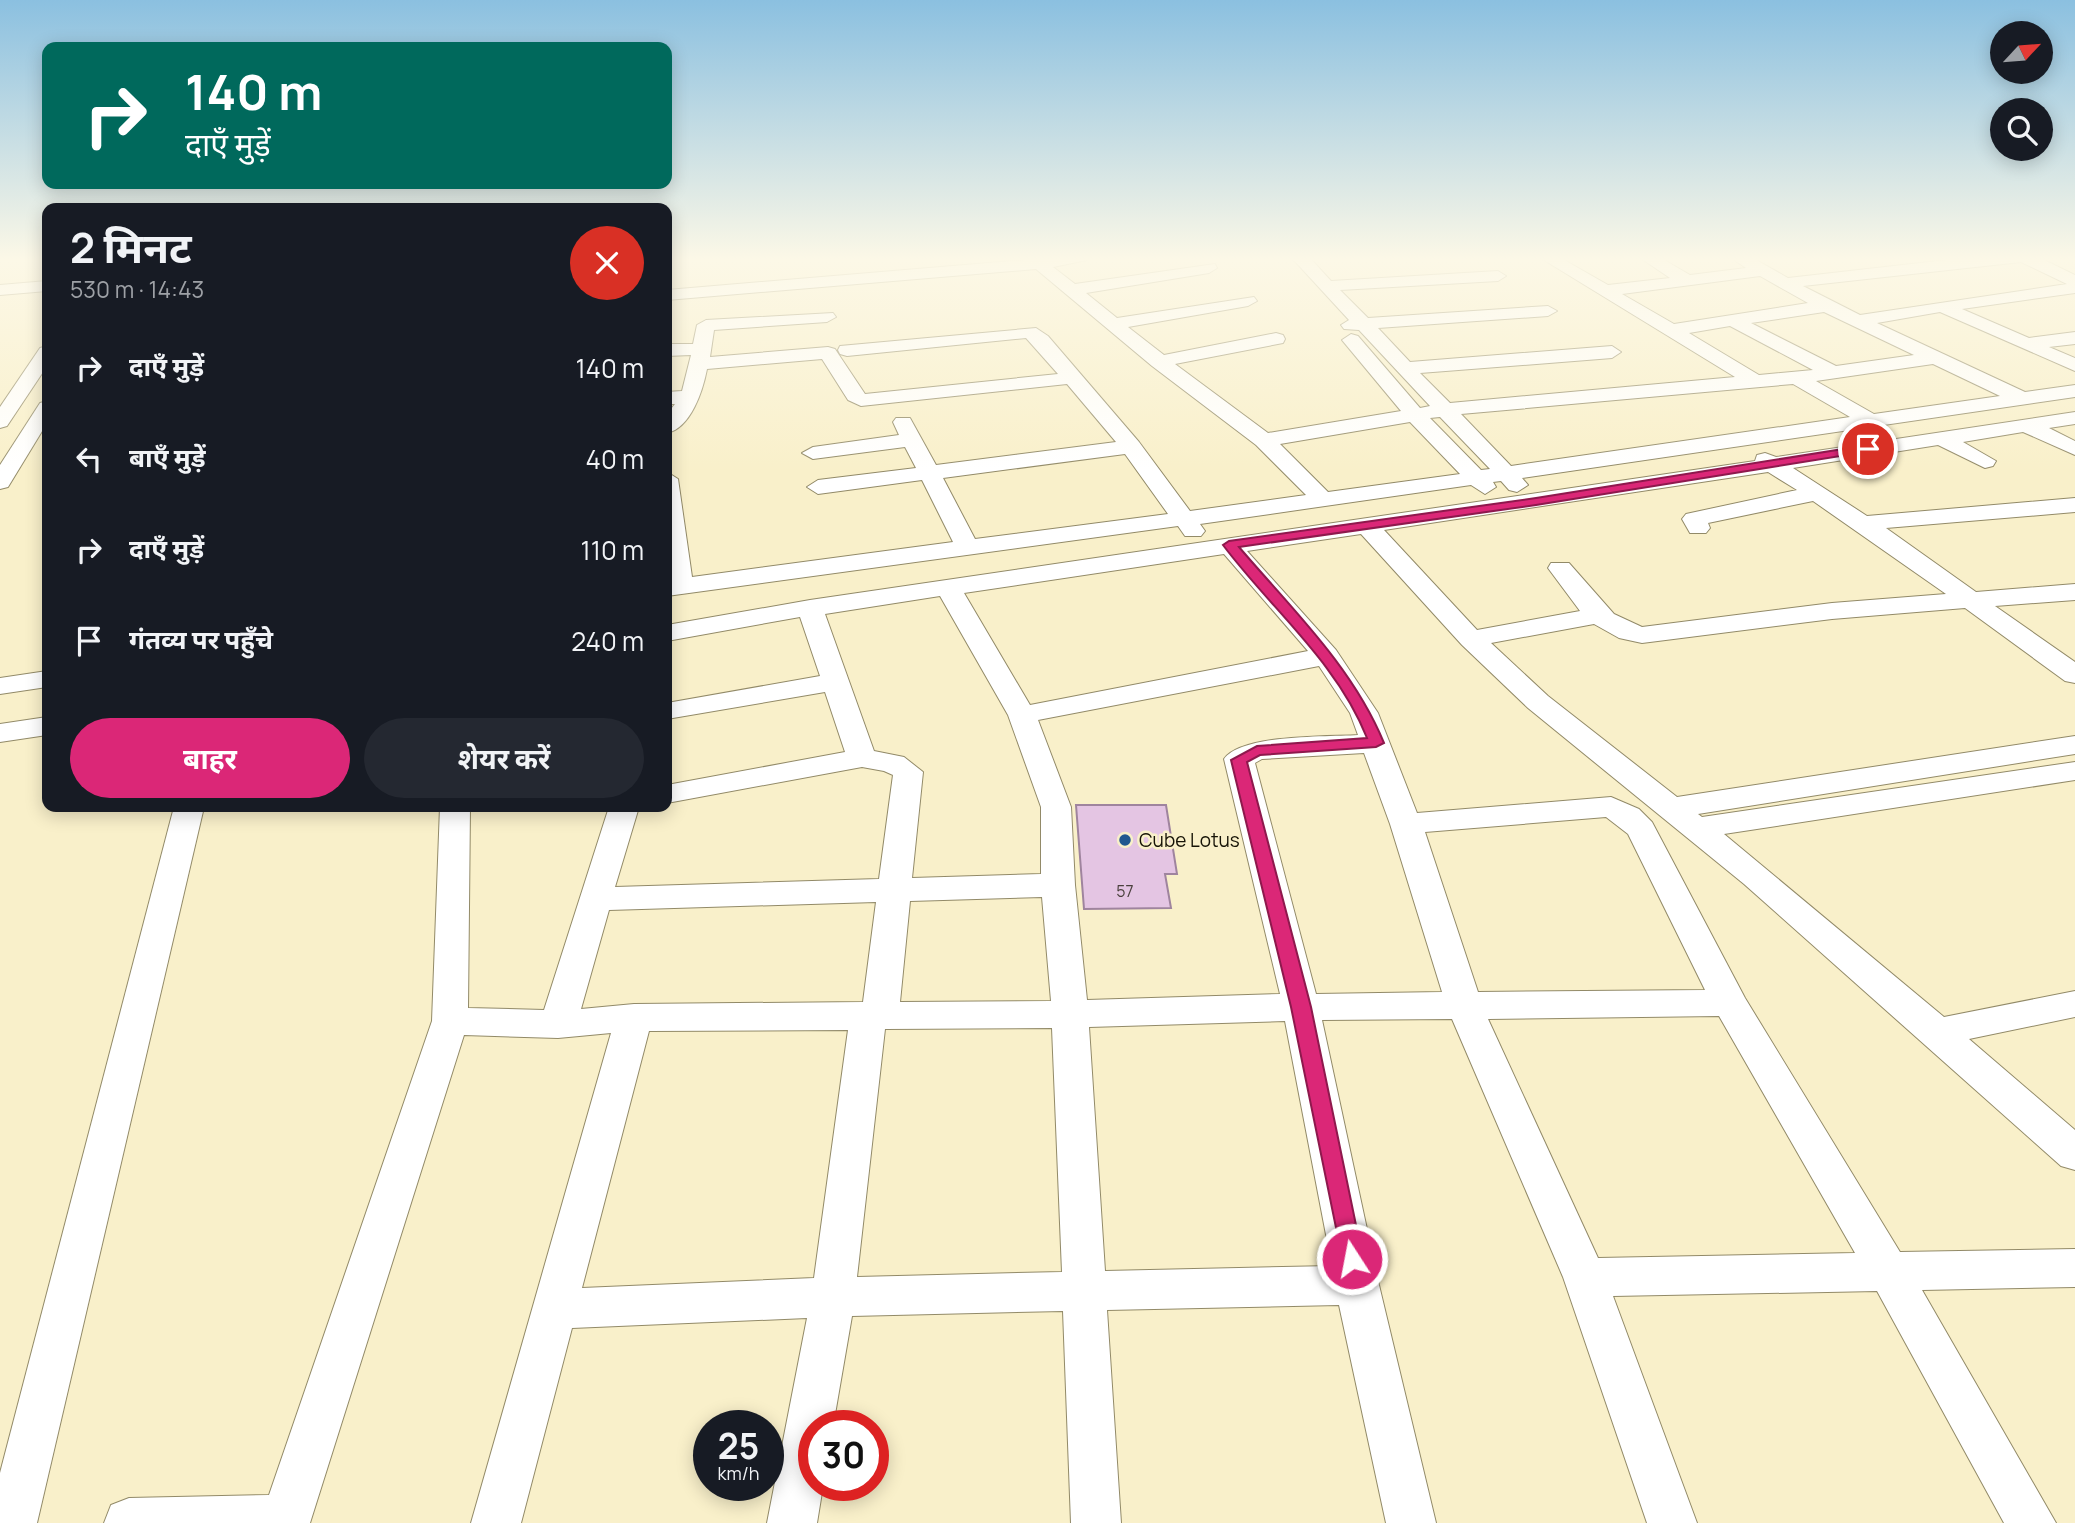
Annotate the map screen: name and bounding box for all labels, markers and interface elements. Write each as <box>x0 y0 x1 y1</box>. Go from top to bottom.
north arrow <box>1990 21 2053 84</box>
map controls <box>1990 21 2053 161</box>
text: 140 m <box>185 58 322 125</box>
icon: right <box>70 70 161 161</box>
button: search <box>1990 98 2053 161</box>
text: दाएँ मुड़ें <box>185 122 271 166</box>
text: 2 मिनट <box>70 218 192 276</box>
button: close <box>570 226 644 300</box>
text: 530 m · 14:43 <box>70 273 204 305</box>
text: दाएँ मुड़ें <box>129 348 204 384</box>
icon: right <box>70 349 108 387</box>
text: 140 m <box>575 350 644 386</box>
pin <box>1838 419 1898 479</box>
icon: arrive <box>1849 430 1887 468</box>
text: बाएँ मुड़ें <box>129 439 206 475</box>
icon: left <box>70 440 108 478</box>
text: 40 m <box>586 441 644 477</box>
text: दाएँ मुड़ें <box>129 530 204 566</box>
icon: right <box>70 531 108 569</box>
text: 110 m <box>581 532 644 568</box>
text: गंतव्य पर पहुँचे <box>129 621 273 657</box>
icon: arrive <box>70 622 108 660</box>
text: 240 m <box>571 623 644 659</box>
button: बाहर <box>70 718 350 798</box>
button: शेयर करें <box>364 718 644 798</box>
place label: Cube Lotus <box>1139 827 1240 853</box>
marker: Cube Lotus <box>1117 832 1133 848</box>
house number: 57 <box>1116 880 1134 902</box>
position arrow <box>1315 1222 1389 1296</box>
speed limit sign: 30 <box>798 1410 889 1501</box>
text: 25 <box>718 1422 759 1470</box>
text: km/h <box>718 1461 759 1485</box>

